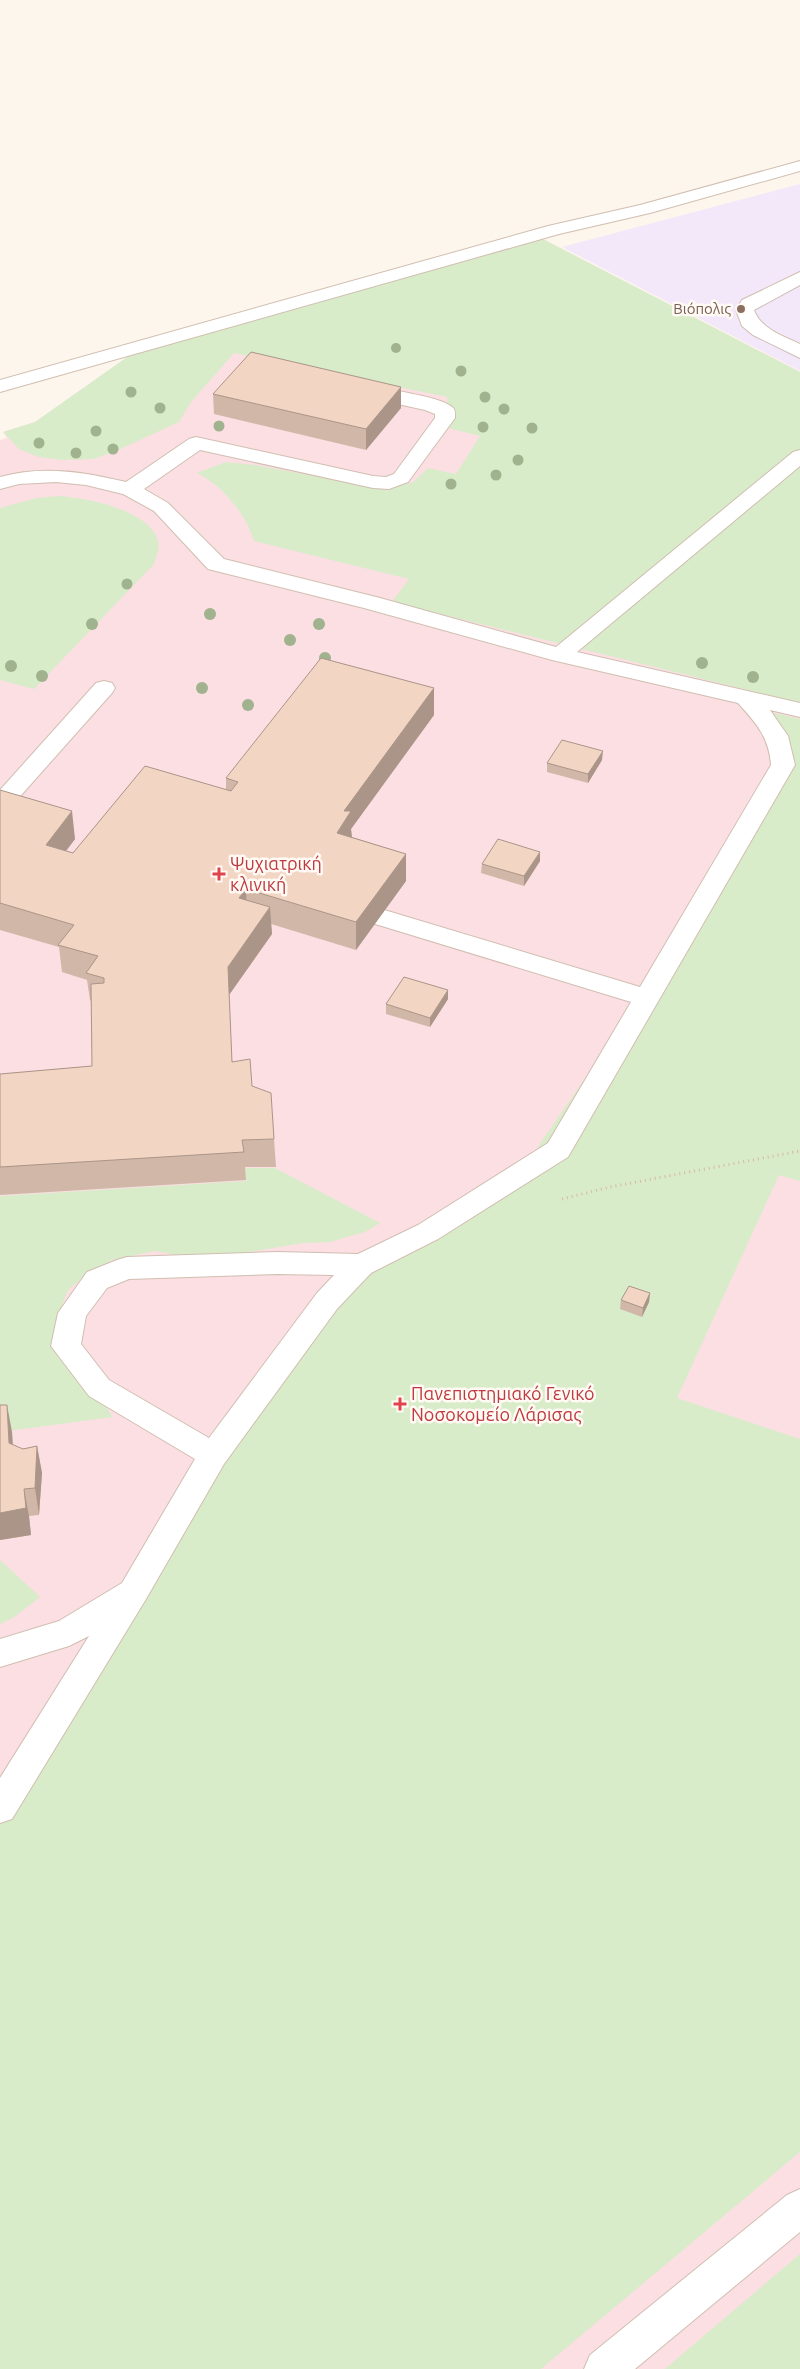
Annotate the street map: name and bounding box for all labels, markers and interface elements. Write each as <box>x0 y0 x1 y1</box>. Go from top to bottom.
place label: Βιόπολις <box>673 300 731 317</box>
marker: Βιόπολις <box>735 303 747 315</box>
place label: Ψυχιατρική κλινική <box>230 853 322 894</box>
marker: Ψυχιατρική κλινική <box>212 867 226 881</box>
place label: Πανεπιστημιακό Γενικό Νοσοκομείο Λάρισας <box>411 1383 595 1425</box>
marker: Πανεπιστημιακό Γενικό Νοσοκομείο Λάρισας <box>393 1397 407 1411</box>

